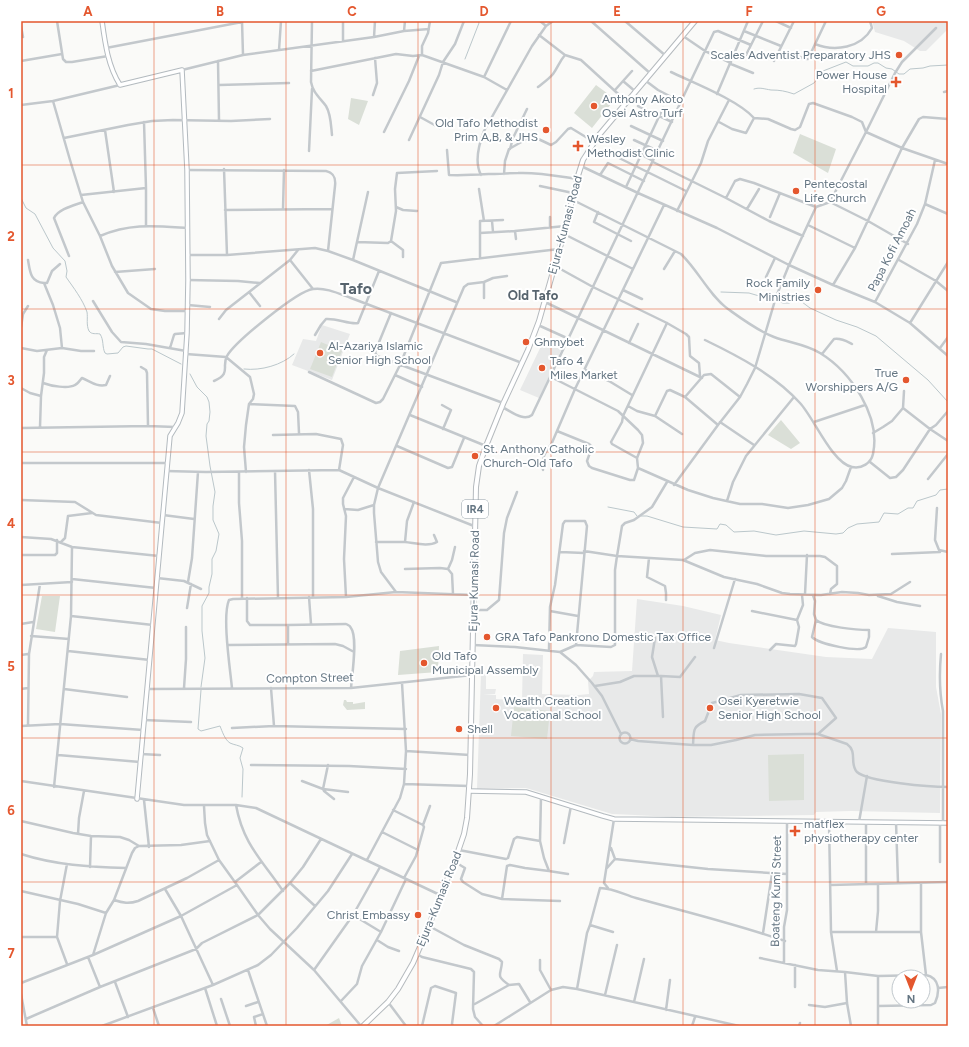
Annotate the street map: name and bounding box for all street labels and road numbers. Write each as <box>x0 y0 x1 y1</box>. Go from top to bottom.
street label: Ejura-Kumasi Road <box>545 174 585 276</box>
street label: Papa Kofi Amoah <box>865 206 919 294</box>
road number: IR4 <box>462 500 488 518</box>
street label: Ejura-Kumasi Road <box>466 530 482 632</box>
street label: Compton Street <box>266 670 354 686</box>
street label: Boateng Kumi Street <box>768 835 784 947</box>
street label: Ejura-Kumasi Road <box>413 849 465 949</box>

